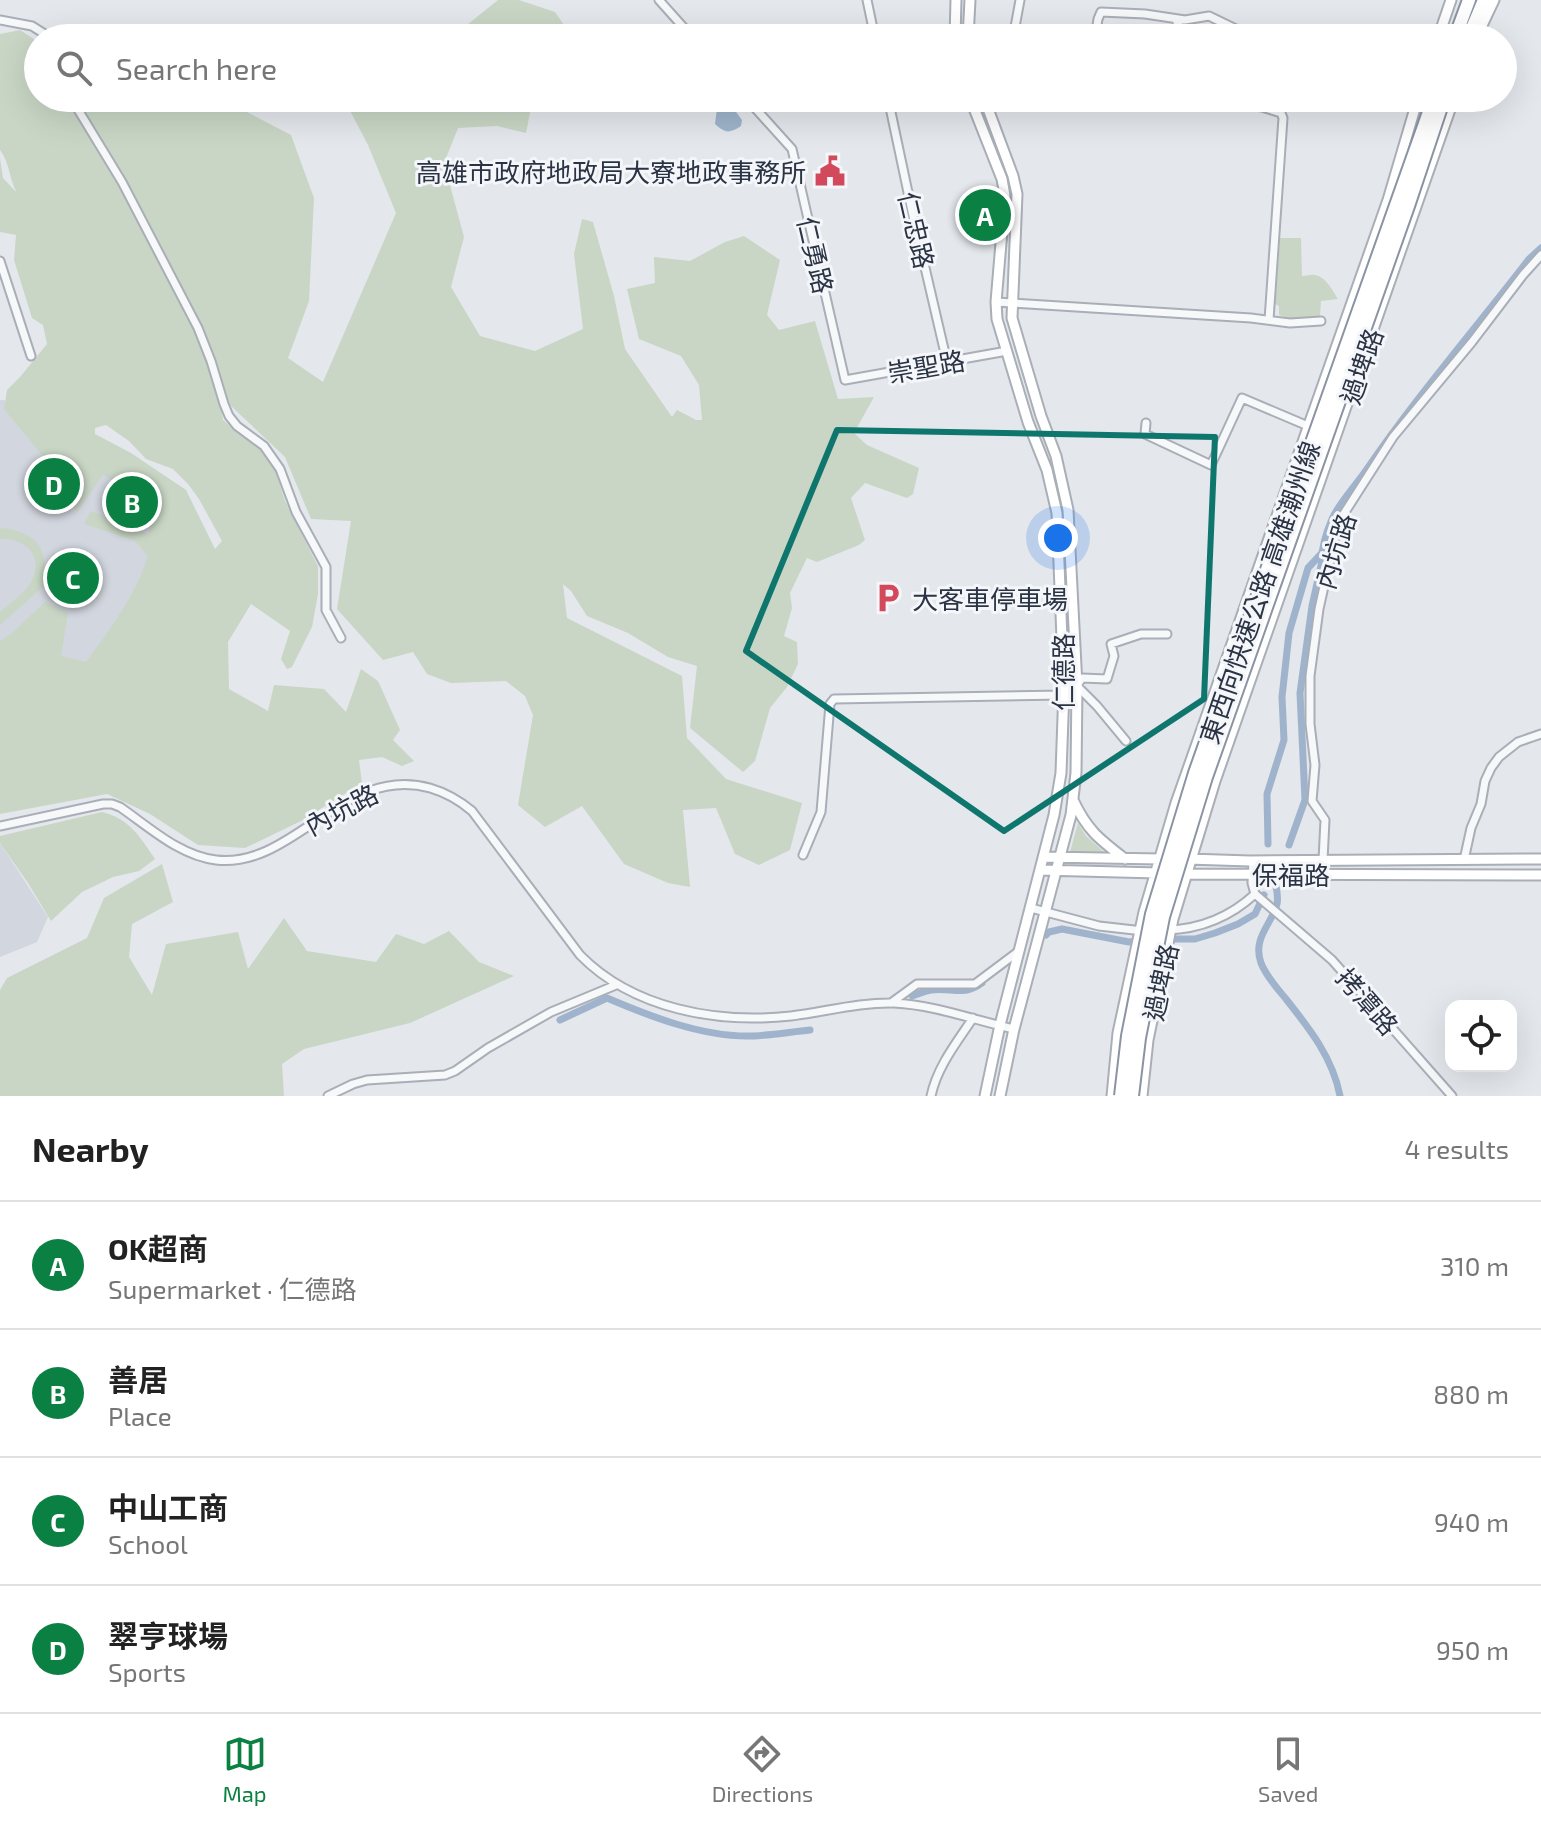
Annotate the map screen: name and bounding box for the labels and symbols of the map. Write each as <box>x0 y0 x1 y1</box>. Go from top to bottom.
public building icon: 高雄市政府地政局大寮地政事務所 <box>813 154 847 188</box>
place label: 高雄市政府地政局大寮地政事務所 <box>416 156 806 187</box>
pin: A <box>959 185 1011 245</box>
street label: 仁忠路 <box>893 189 941 271</box>
street label: 仁勇路 <box>792 214 840 296</box>
street label: 過埤路 <box>1334 324 1388 408</box>
street label: 崇聖路 <box>885 344 967 388</box>
street label: 東西向快速公路 高雄潮州線 <box>1193 437 1325 747</box>
pin: D <box>28 454 80 514</box>
pin: B <box>106 472 158 532</box>
street label: 內坑路 <box>1309 509 1361 593</box>
your location <box>1038 518 1078 558</box>
pin: C <box>47 548 99 608</box>
parking icon: 大客車停車場 <box>871 581 905 615</box>
place label: 大客車停車場 <box>912 583 1068 614</box>
street label: 仁德路 <box>1047 633 1078 711</box>
street label: 內坑路 <box>299 777 383 841</box>
street label: 保福路 <box>1252 859 1330 890</box>
street label: 過埤路 <box>1137 941 1183 1023</box>
street label: 拷潭路 <box>1331 961 1405 1041</box>

